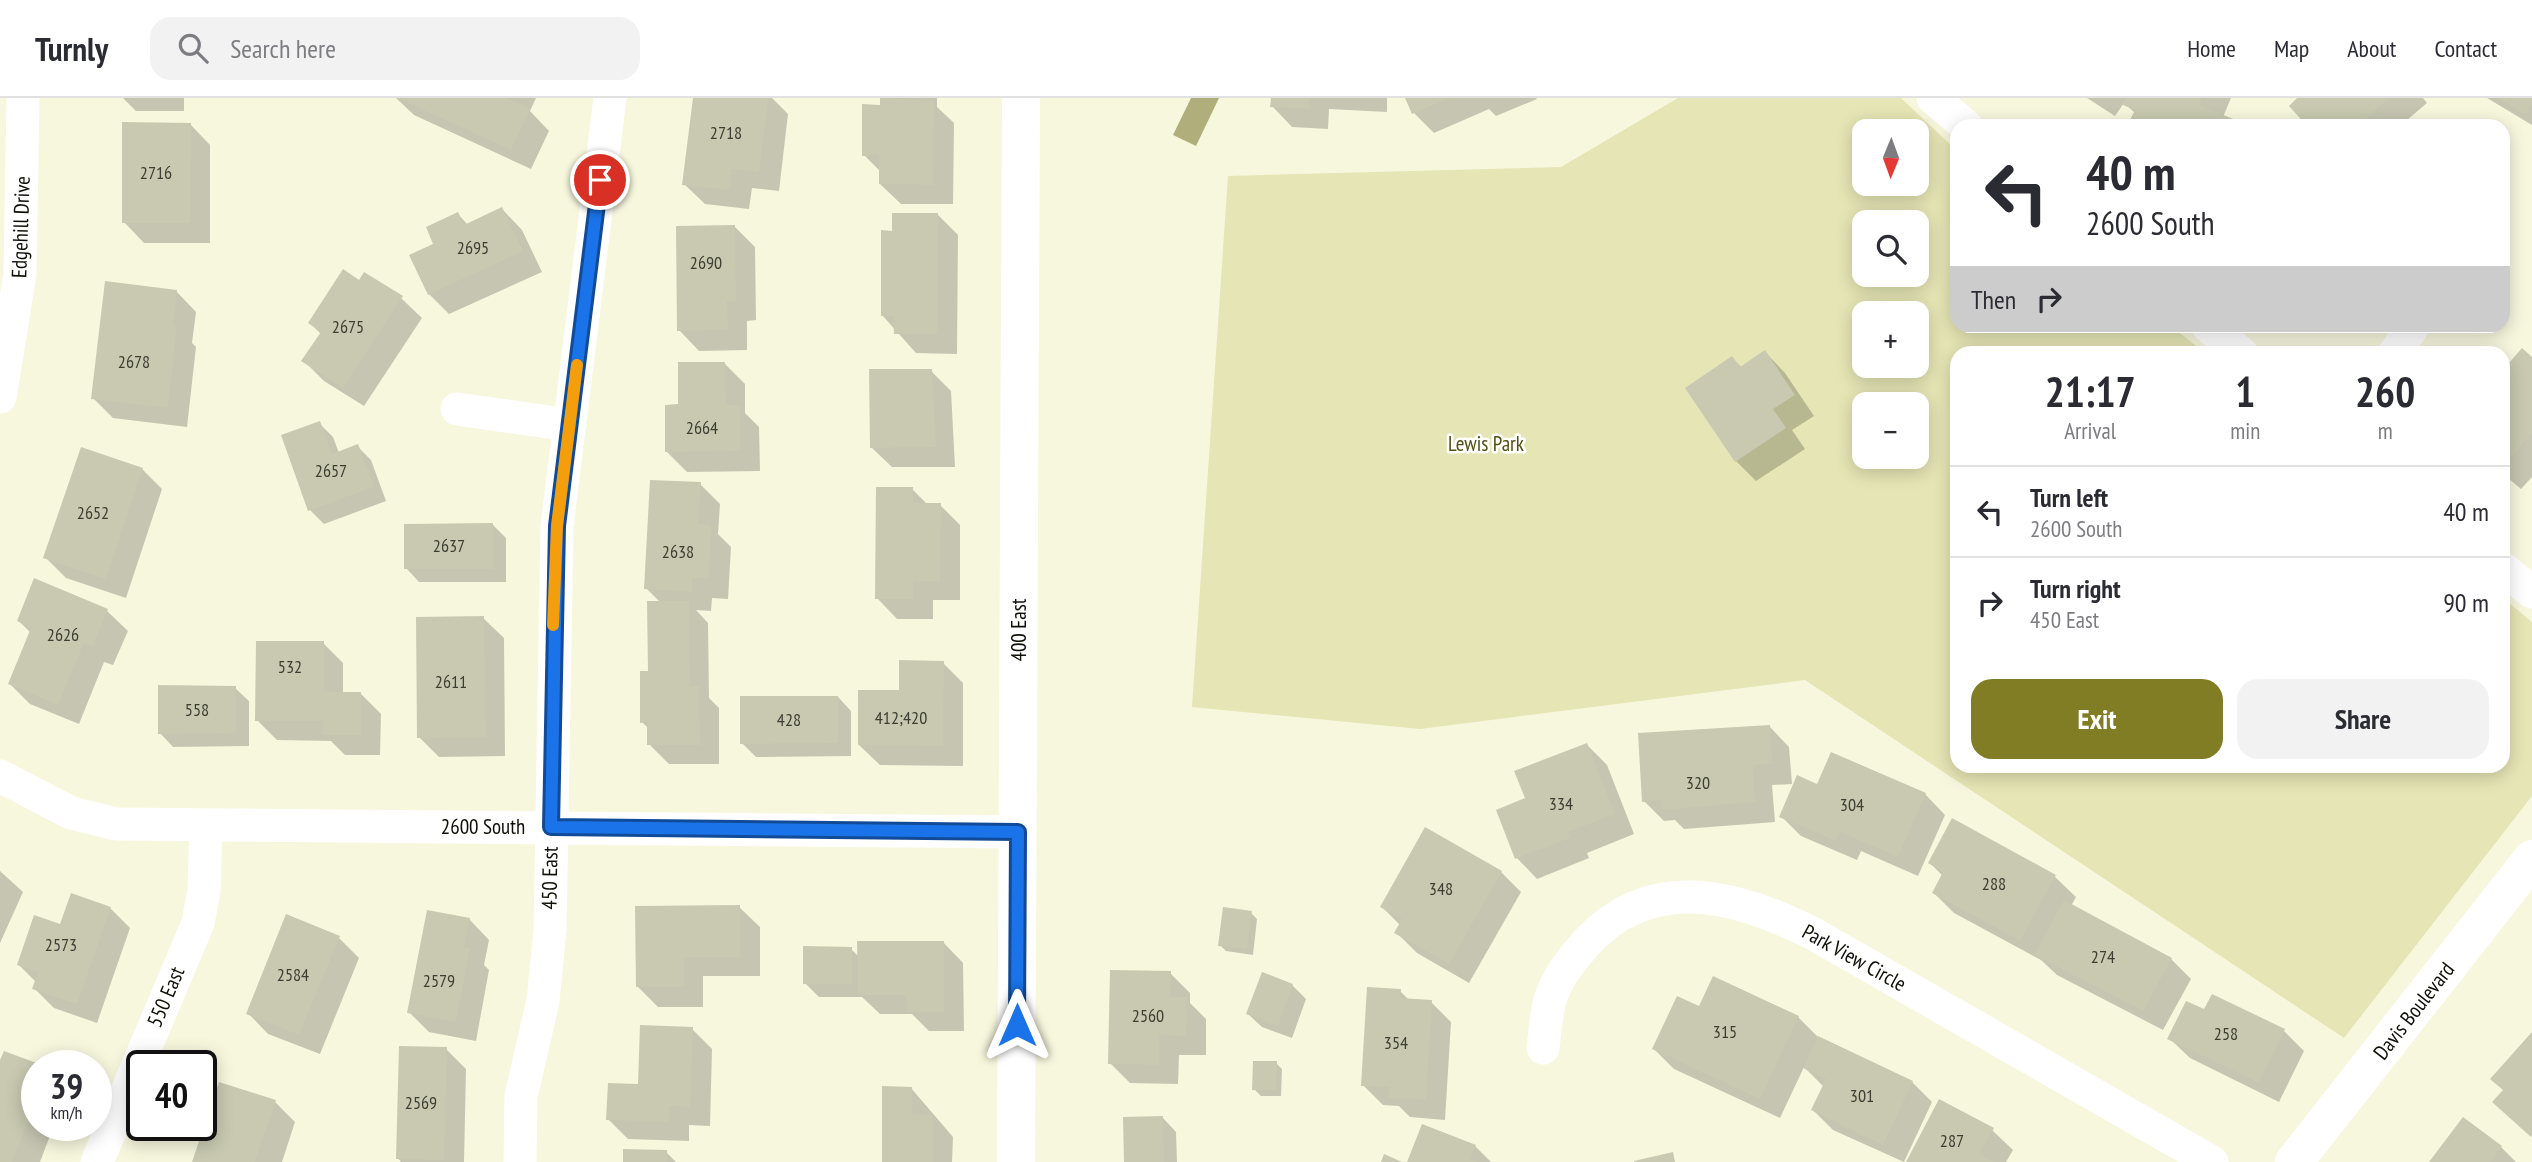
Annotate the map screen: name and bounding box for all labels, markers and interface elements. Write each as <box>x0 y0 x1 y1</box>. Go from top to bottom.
search box <box>150 17 640 80</box>
text: Turnly <box>35 27 108 70</box>
icon: search <box>174 29 212 67</box>
text: Search here <box>230 32 336 65</box>
text: Home <box>2187 33 2236 64</box>
text: Map <box>2274 33 2309 64</box>
text: About <box>2347 33 2396 64</box>
text: Contact <box>2434 33 2497 64</box>
north arrow <box>1852 119 1928 196</box>
map controls <box>1852 119 1929 469</box>
house number: 2718 <box>710 121 742 144</box>
text: 40 m <box>2086 140 2175 204</box>
icon: left <box>1971 147 2062 238</box>
pin <box>570 150 630 210</box>
house number: 2716 <box>140 161 172 184</box>
icon: arrive <box>581 161 619 199</box>
street label: Edgehill Drive <box>5 176 36 278</box>
text: 2600 South <box>2086 202 2215 244</box>
button: search <box>1852 210 1929 287</box>
house number: 2695 <box>457 236 489 259</box>
house number: 2690 <box>690 251 722 274</box>
icon: right <box>2030 280 2068 318</box>
text: Then <box>1971 283 2016 316</box>
button: + <box>1852 301 1929 378</box>
house number: 2675 <box>332 315 364 338</box>
house number: 2678 <box>118 350 150 373</box>
text: 21:17 <box>2045 364 2136 419</box>
text: 1 <box>2235 364 2255 419</box>
text: 260 <box>2355 364 2415 419</box>
button: − <box>1852 392 1929 469</box>
house number: 2664 <box>686 416 718 439</box>
text: Arrival <box>2064 416 2116 445</box>
text: min <box>2230 416 2260 445</box>
text: m <box>2378 416 2393 445</box>
park label: Lewis Park <box>1448 430 1524 457</box>
house number: 2657 <box>315 459 347 482</box>
text: Turn left <box>2030 481 2108 514</box>
icon: left <box>1971 493 2009 531</box>
text: 40 m <box>2443 495 2489 528</box>
house number: 2652 <box>77 501 109 524</box>
text: 2600 South <box>2030 514 2122 543</box>
house number: 2637 <box>433 534 465 557</box>
house number: 2638 <box>662 540 694 563</box>
text: Turn right <box>2030 572 2121 605</box>
icon: right <box>1971 584 2009 622</box>
text: 90 m <box>2443 586 2489 619</box>
street label: 400 East <box>1005 598 1032 662</box>
text: 450 East <box>2030 605 2099 634</box>
house number: 2626 <box>47 623 79 646</box>
house number: 532 <box>278 655 302 678</box>
house number: 2611 <box>435 670 467 693</box>
button: Exit <box>1971 679 2223 759</box>
button: Share <box>2237 679 2489 759</box>
house number: 558 <box>185 698 209 721</box>
house number: 412;420 <box>875 706 927 729</box>
house number: 428 <box>777 708 801 731</box>
house number: 320 <box>1686 771 1710 794</box>
house number: 334 <box>1549 792 1573 815</box>
house number: 304 <box>1840 793 1864 816</box>
street label: 2600 South <box>441 813 525 840</box>
street label: 450 East <box>535 846 564 910</box>
house number: 288 <box>1982 872 2006 895</box>
house number: 348 <box>1429 877 1453 900</box>
street label: Park View Circle <box>1797 918 1911 997</box>
house number: 2573 <box>45 933 77 956</box>
house number: 274 <box>2091 945 2115 968</box>
street label: Davis Boulevard <box>2367 957 2460 1065</box>
street label: 550 East <box>141 962 190 1031</box>
house number: 2584 <box>277 963 309 986</box>
house number: 2579 <box>423 969 455 992</box>
position arrow <box>980 988 1054 1062</box>
house number: 2560 <box>1132 1004 1164 1027</box>
house number: 315 <box>1713 1020 1737 1043</box>
house number: 258 <box>2214 1022 2238 1045</box>
house number: 354 <box>1384 1031 1408 1054</box>
speed limit sign: 40 <box>126 1050 217 1141</box>
text: 39 <box>50 1063 83 1109</box>
house number: 301 <box>1850 1084 1874 1107</box>
house number: 2569 <box>405 1091 437 1114</box>
text: km/h <box>51 1101 82 1124</box>
house number: 287 <box>1940 1129 1964 1152</box>

